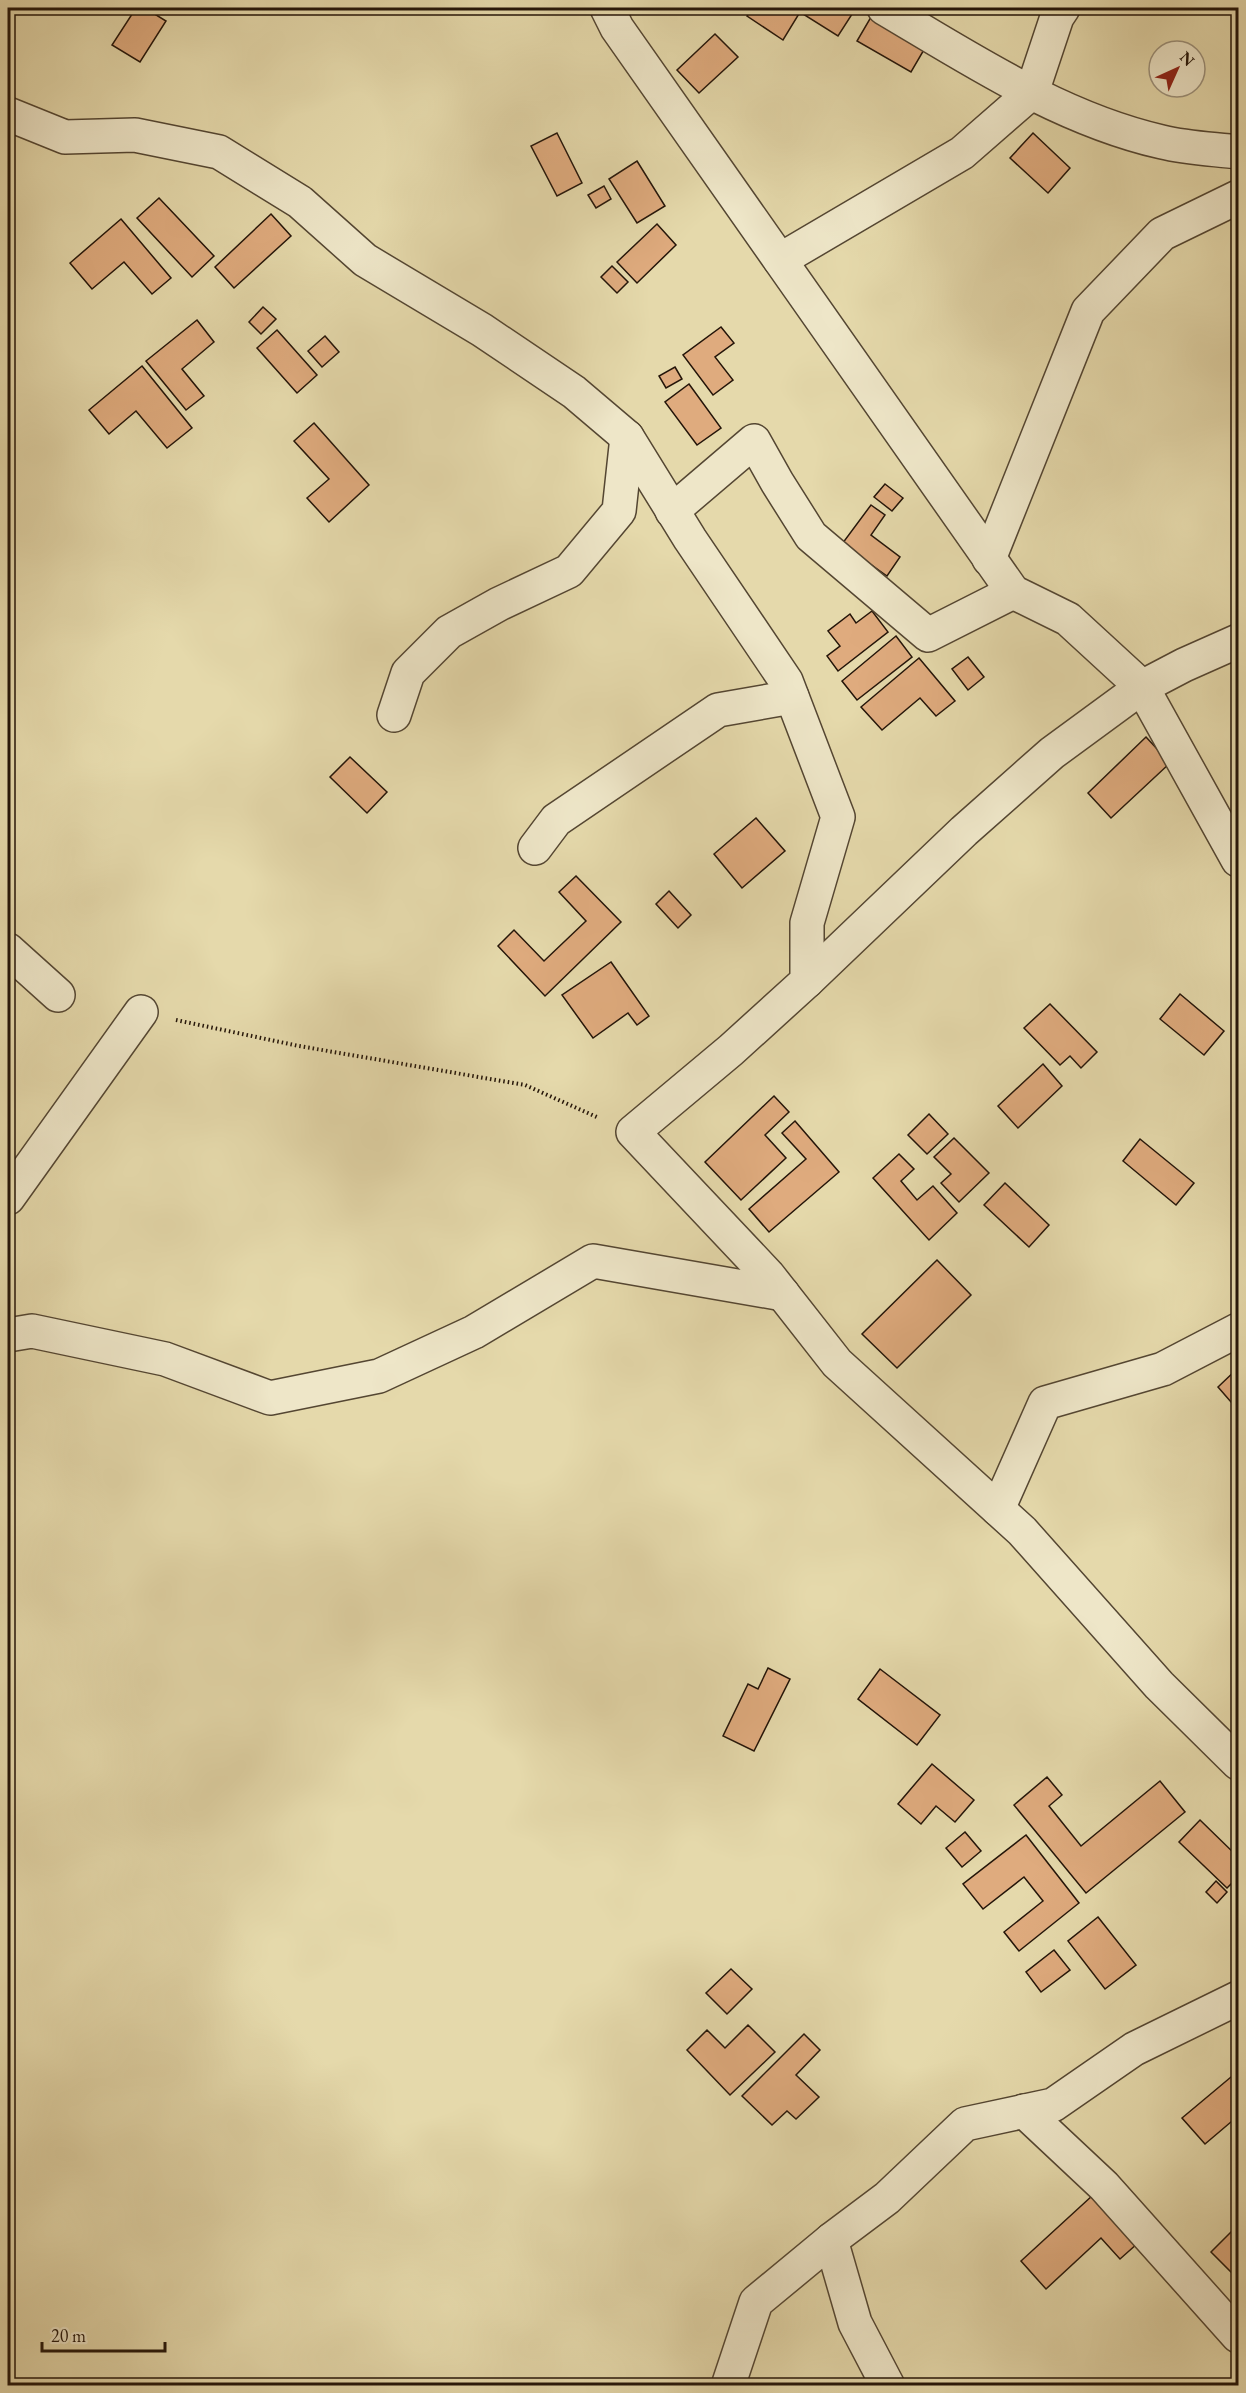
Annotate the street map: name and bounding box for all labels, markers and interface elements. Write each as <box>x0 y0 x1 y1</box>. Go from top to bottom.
north arrow <box>1147 39 1207 99</box>
text: N <box>1175 47 1199 71</box>
scale bar <box>42 2315 165 2353</box>
text: 20 m <box>51 2324 86 2347</box>

